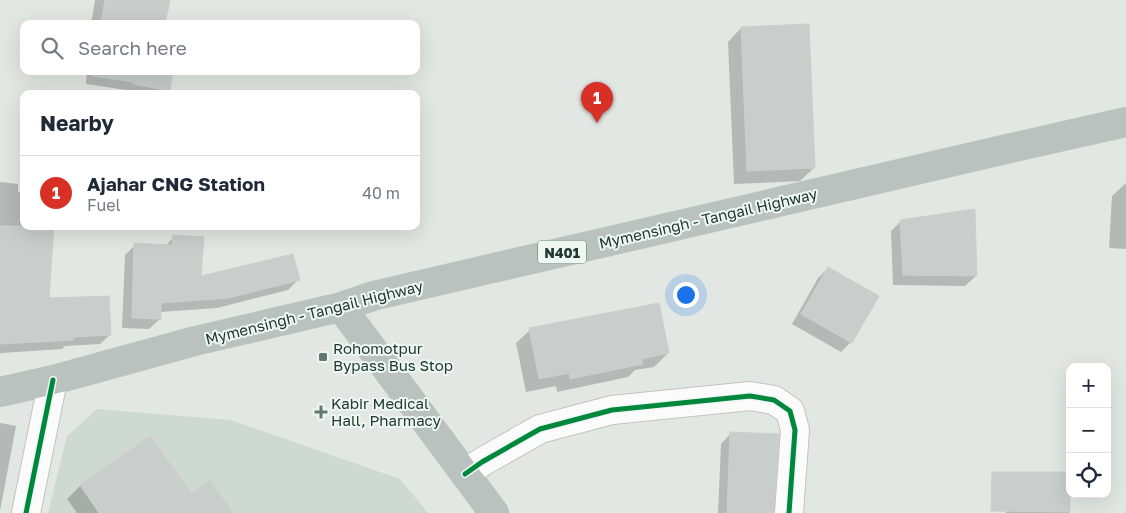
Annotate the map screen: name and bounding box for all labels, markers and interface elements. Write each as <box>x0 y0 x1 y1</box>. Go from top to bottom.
search box <box>20 20 420 75</box>
icon: search <box>38 34 66 62</box>
text: Search here <box>78 36 187 59</box>
pin: 1 <box>581 82 613 123</box>
text: Nearby <box>40 110 114 136</box>
text: Ajahar CNG Station <box>87 172 265 195</box>
text: 1 <box>52 183 60 203</box>
text: 40 m <box>362 183 400 203</box>
street label: Mymensingh - Tangail Highway <box>597 184 819 252</box>
text: Fuel <box>87 195 121 215</box>
road number: N401 <box>538 240 586 264</box>
street label: Mymensingh - Tangail Highway <box>203 276 425 348</box>
your location <box>673 282 699 308</box>
place label: Rohomotpur Bypass Bus Stop <box>333 339 453 374</box>
marker: Rohomotpur Bypass Bus Stop <box>317 351 329 363</box>
map controls <box>1066 363 1111 498</box>
button: + <box>1066 363 1111 408</box>
place label: Kabir Medical Hall, Pharmacy <box>331 394 441 429</box>
marker: Kabir Medical Hall, Pharmacy <box>315 406 327 418</box>
button: − <box>1066 408 1111 453</box>
button: locate <box>1066 453 1111 498</box>

